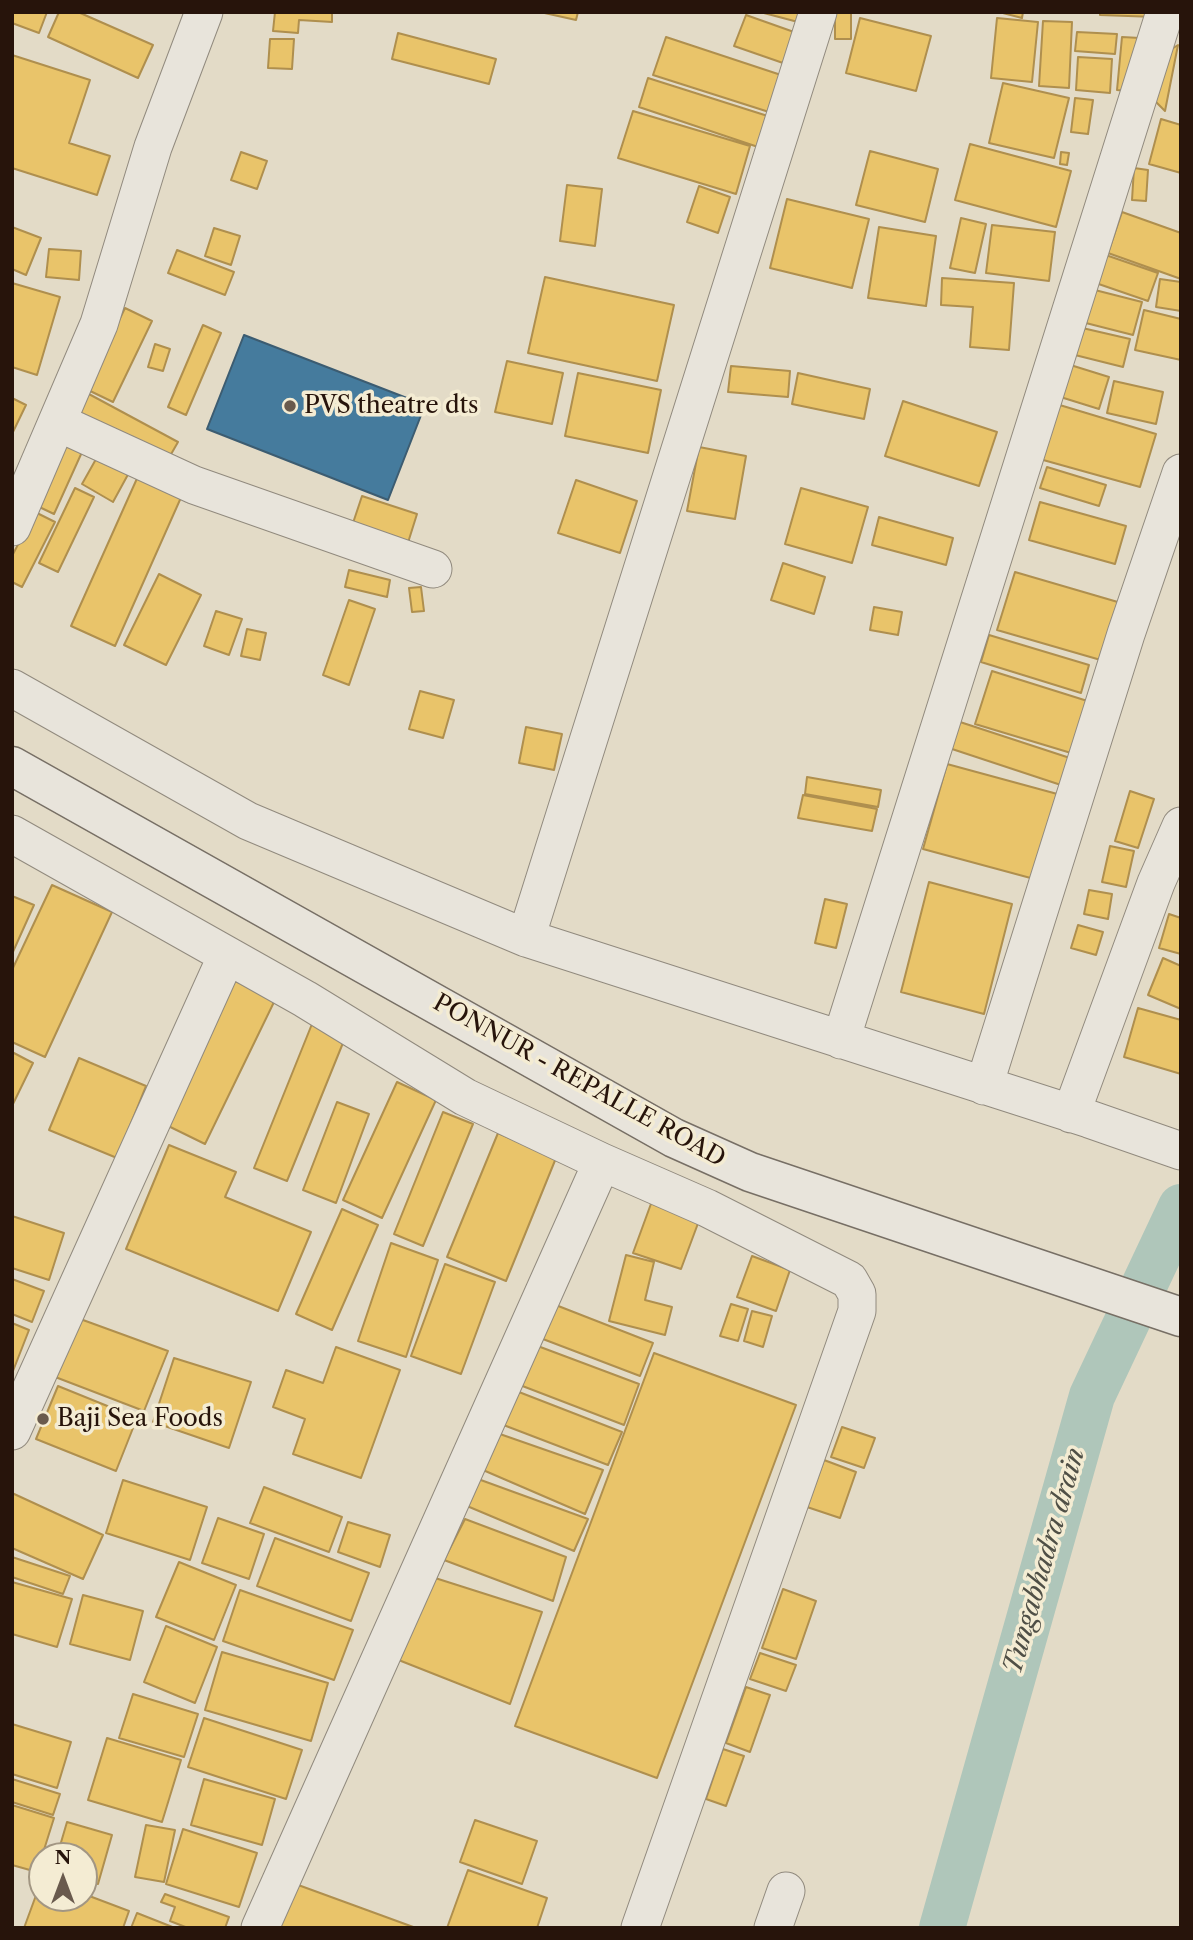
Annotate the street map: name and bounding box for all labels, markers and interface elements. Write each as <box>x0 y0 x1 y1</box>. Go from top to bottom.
place label: PVS theatre dts <box>304 392 479 420</box>
marker: PVS theatre dts <box>282 398 298 414</box>
street label: PONNUR - REPALLE ROAD <box>428 989 730 1173</box>
place label: Baji Sea Foods <box>57 1405 223 1433</box>
marker: Baji Sea Foods <box>35 1411 51 1427</box>
water label: Tungabhadra drain <box>998 1445 1092 1677</box>
north arrow <box>28 1842 98 1912</box>
text: N <box>55 1846 71 1869</box>

